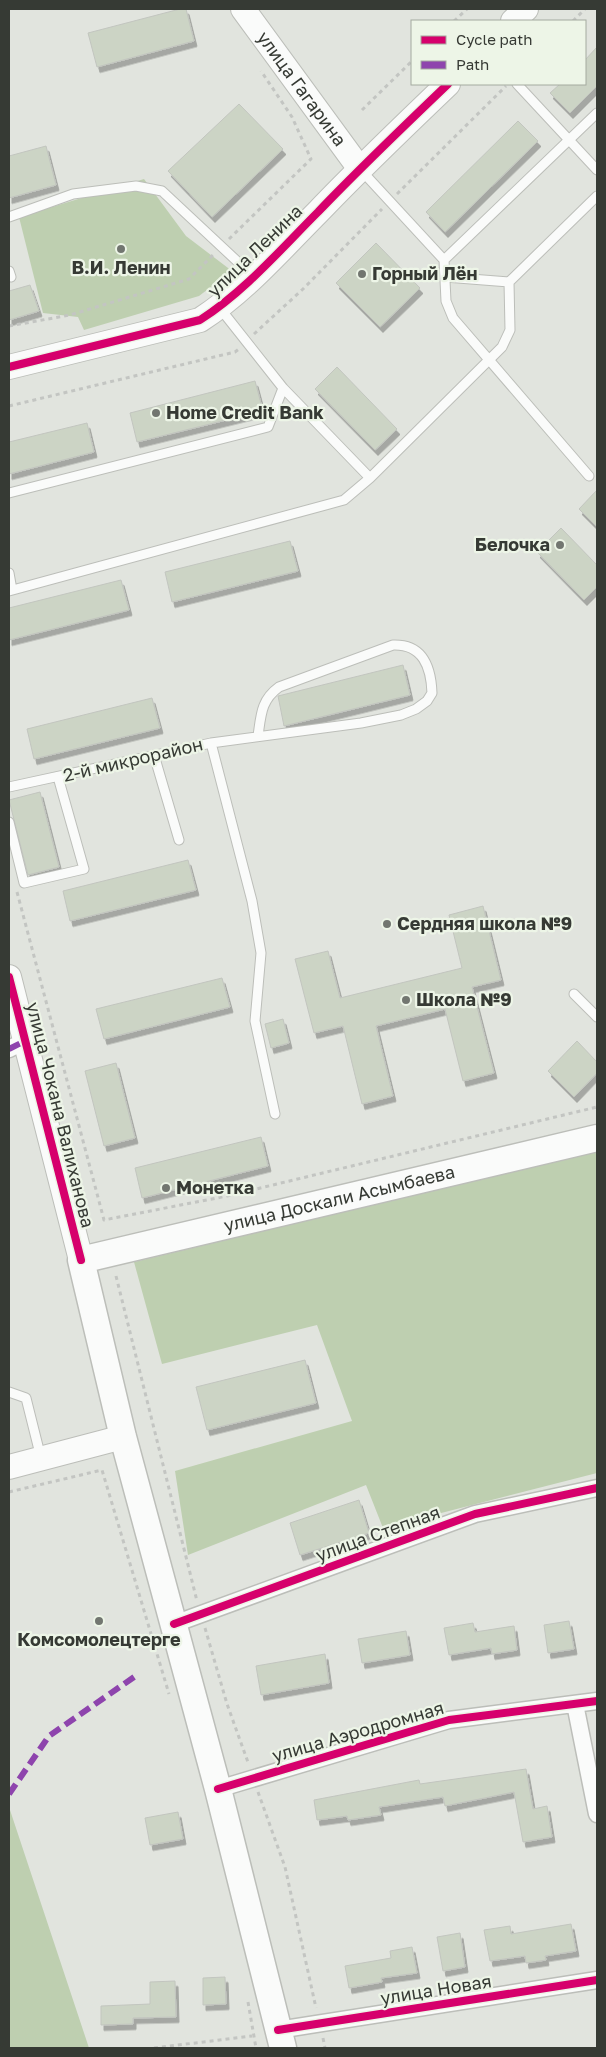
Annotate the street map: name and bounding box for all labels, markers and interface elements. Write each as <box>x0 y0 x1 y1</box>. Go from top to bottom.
legend <box>411 20 586 85</box>
street label: улица Гагарина <box>253 27 352 150</box>
text: Cycle path <box>456 30 532 48</box>
text: Path <box>456 55 489 73</box>
street label: улица Ленина <box>202 199 306 301</box>
marker: В.И. Ленин <box>115 243 127 255</box>
place label: В.И. Ленин <box>72 256 170 278</box>
place label: Горный Лён <box>372 262 477 284</box>
marker: Горный Лён <box>356 268 368 280</box>
place label: Home Credit Bank <box>166 401 324 423</box>
marker: Home Credit Bank <box>150 407 162 419</box>
place label: Белочка <box>475 533 550 555</box>
marker: Белочка <box>554 539 566 551</box>
street label: 2-й микрорайон <box>61 732 205 786</box>
place label: Сердняя школа №9 <box>397 912 572 934</box>
marker: Сердняя школа №9 <box>381 918 393 930</box>
place label: Школа №9 <box>416 988 512 1010</box>
marker: Школа №9 <box>400 994 412 1006</box>
street label: улица Чокана Валиханова <box>22 1000 100 1230</box>
street label: улица Доскали Асымбаева <box>221 1160 457 1236</box>
place label: Монетка <box>176 1176 254 1198</box>
marker: Монетка <box>160 1182 172 1194</box>
street label: улица Степная <box>312 1500 443 1566</box>
marker: Комсомолецтерге <box>93 1615 105 1627</box>
place label: Комсомолецтерге <box>17 1628 181 1650</box>
street label: улица Аэродромная <box>269 1696 446 1766</box>
street label: улица Новая <box>379 1969 493 2009</box>

